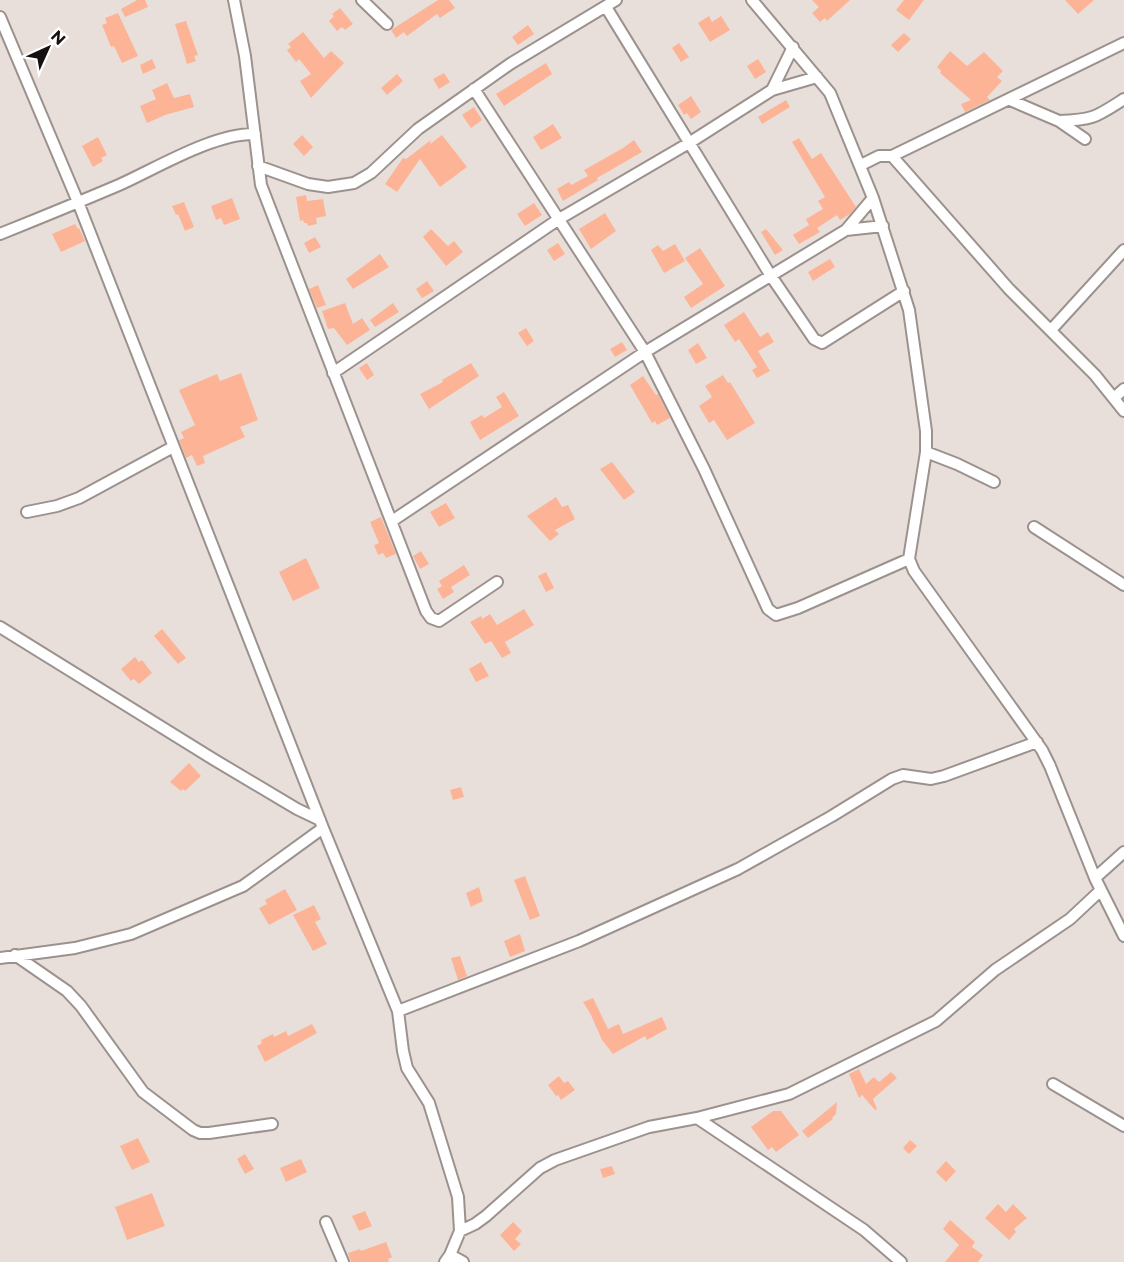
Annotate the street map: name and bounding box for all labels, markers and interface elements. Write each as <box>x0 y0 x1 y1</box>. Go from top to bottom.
north arrow <box>18 18 78 78</box>
text: N <box>47 26 70 49</box>

